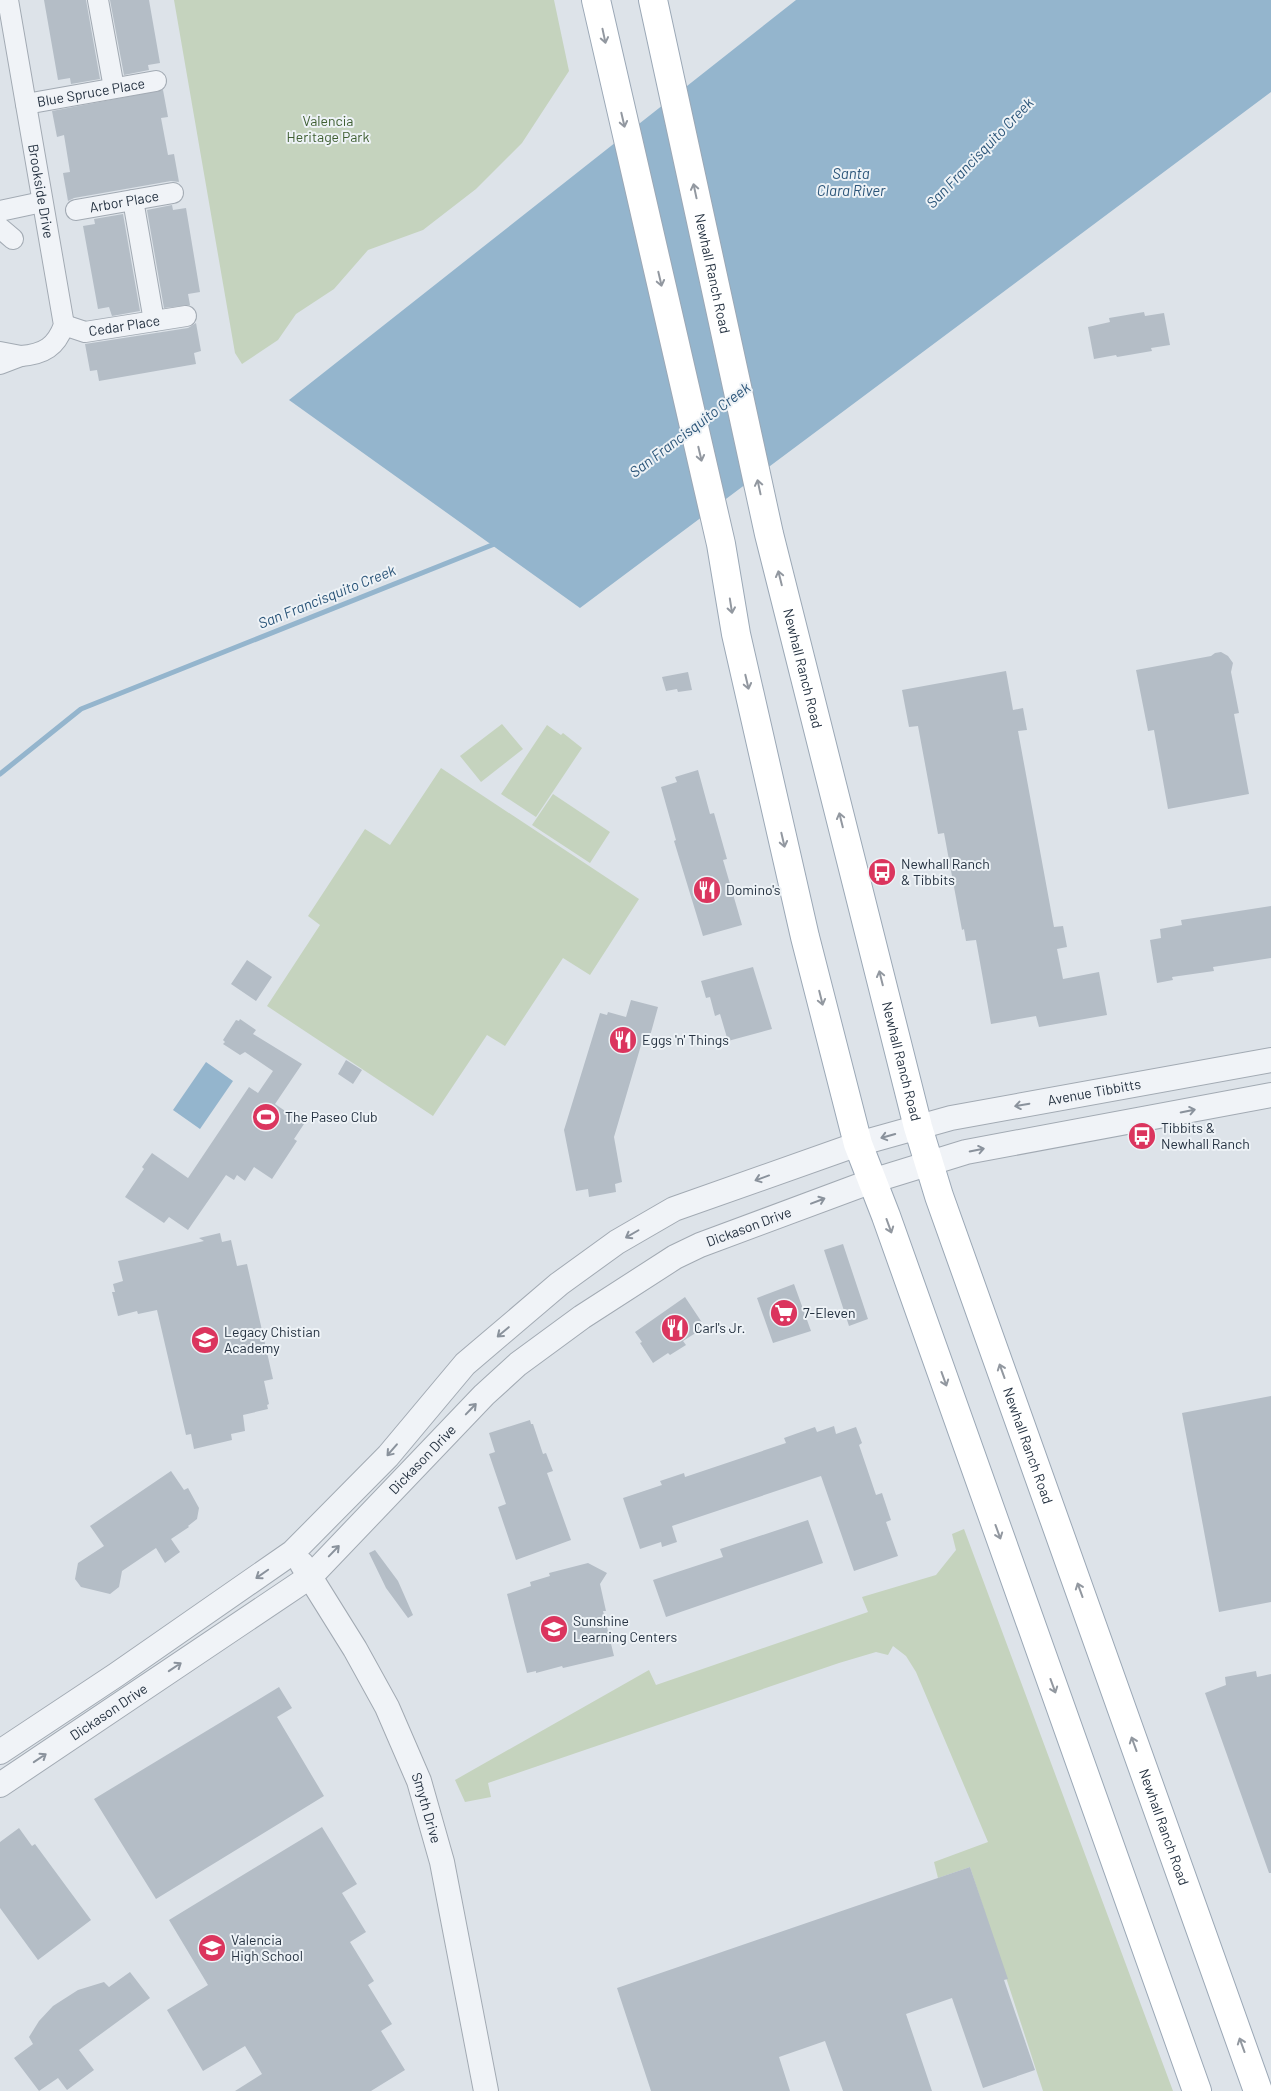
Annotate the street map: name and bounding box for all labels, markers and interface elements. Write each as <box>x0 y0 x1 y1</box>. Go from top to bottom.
one-way arrow <box>600 28 609 44</box>
street label: Blue Spruce Place <box>36 74 146 110</box>
water label: San Francisquito Creek <box>922 93 1037 211</box>
park label: Valencia Heritage Park <box>287 112 369 145</box>
one-way arrow <box>619 112 628 128</box>
street label: Brookside Drive <box>25 143 58 240</box>
water label: Santa Clara River <box>817 164 886 199</box>
one-way arrow <box>690 183 699 199</box>
street label: Arbor Place <box>88 187 160 215</box>
street label: Newhall Ranch Road <box>692 212 734 335</box>
one-way arrow <box>655 270 665 286</box>
street label: Cedar Place <box>87 311 161 339</box>
water label: San Francisquito Creek <box>625 377 754 481</box>
one-way arrow <box>696 446 705 462</box>
one-way arrow <box>754 479 763 495</box>
water label: San Francisquito Creek <box>255 560 399 632</box>
one-way arrow <box>775 570 784 586</box>
one-way arrow <box>726 598 736 614</box>
street label: Newhall Ranch Road <box>780 607 826 730</box>
one-way arrow <box>743 673 752 689</box>
one-way arrow <box>836 813 845 829</box>
one-way arrow <box>779 831 788 847</box>
place label: Newhall Ranch & Tibbits <box>901 855 990 888</box>
bus stop icon: Newhall Ranch & Tibbits <box>867 857 897 887</box>
restaurant icon: Domino's <box>692 875 722 905</box>
place label: Domino's <box>726 881 781 898</box>
one-way arrow <box>876 970 885 986</box>
one-way arrow <box>817 989 826 1005</box>
street label: Newhall Ranch Road <box>879 999 925 1123</box>
restaurant icon: Eggs 'n' Things <box>608 1025 638 1055</box>
place label: Eggs 'n' Things <box>642 1031 729 1048</box>
street label: Avenue Tibbitts <box>1046 1075 1142 1108</box>
one-way arrow <box>1014 1101 1030 1110</box>
sports icon: The Paseo Club <box>251 1102 281 1132</box>
one-way arrow <box>1180 1106 1196 1115</box>
place label: The Paseo Club <box>285 1108 378 1125</box>
place label: Tibbits & Newhall Ranch <box>1161 1119 1250 1152</box>
bus stop icon: Tibbits & Newhall Ranch <box>1127 1121 1157 1151</box>
one-way arrow <box>880 1131 896 1141</box>
one-way arrow <box>968 1145 984 1155</box>
one-way arrow <box>755 1174 771 1183</box>
one-way arrow <box>810 1196 825 1205</box>
street label: Dickason Drive <box>704 1203 794 1250</box>
one-way arrow <box>885 1218 894 1234</box>
one-way arrow <box>625 1229 639 1239</box>
supermarket icon: 7-Eleven <box>769 1298 799 1328</box>
place label: 7-Eleven <box>803 1304 856 1321</box>
restaurant icon: Carl's Jr. <box>660 1313 690 1343</box>
place label: Carl's Jr. <box>694 1319 745 1336</box>
place label: Legacy Chistian Academy <box>224 1323 320 1356</box>
school or university icon: Legacy Chistian Academy <box>190 1325 220 1355</box>
one-way arrow <box>496 1326 509 1337</box>
one-way arrow <box>997 1364 1006 1380</box>
one-way arrow <box>939 1371 949 1387</box>
street label: Newhall Ranch Road <box>1000 1385 1057 1506</box>
one-way arrow <box>465 1402 477 1415</box>
street label: Dickason Drive <box>385 1421 459 1497</box>
one-way arrow <box>386 1444 398 1457</box>
one-way arrow <box>994 1524 1003 1540</box>
one-way arrow <box>328 1545 340 1558</box>
one-way arrow <box>255 1569 269 1579</box>
one-way arrow <box>1075 1583 1084 1599</box>
place label: Sunshine Learning Centers <box>573 1612 677 1645</box>
school or university icon: Sunshine Learning Centers <box>539 1614 569 1644</box>
one-way arrow <box>168 1662 182 1672</box>
one-way arrow <box>1049 1677 1058 1693</box>
street label: Dickason Drive <box>67 1679 150 1744</box>
one-way arrow <box>1129 1736 1138 1752</box>
one-way arrow <box>33 1753 47 1763</box>
street label: Newhall Ranch Road <box>1136 1766 1193 1888</box>
street label: Smyth Drive <box>408 1770 445 1845</box>
place label: Valencia High School <box>231 1931 303 1964</box>
school or university icon: Valencia High School <box>197 1933 227 1963</box>
one-way arrow <box>1237 2038 1246 2053</box>

